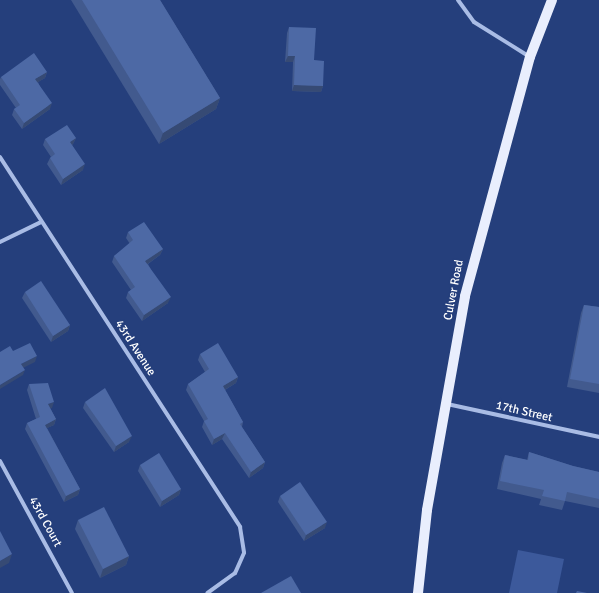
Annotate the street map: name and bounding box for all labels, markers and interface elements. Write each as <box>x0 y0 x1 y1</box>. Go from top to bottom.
street label: Culver Road <box>441 259 467 321</box>
street label: 43rd Avenue <box>112 317 158 379</box>
street label: 17th Street <box>494 399 554 425</box>
street label: 43rd Court <box>25 494 65 550</box>

